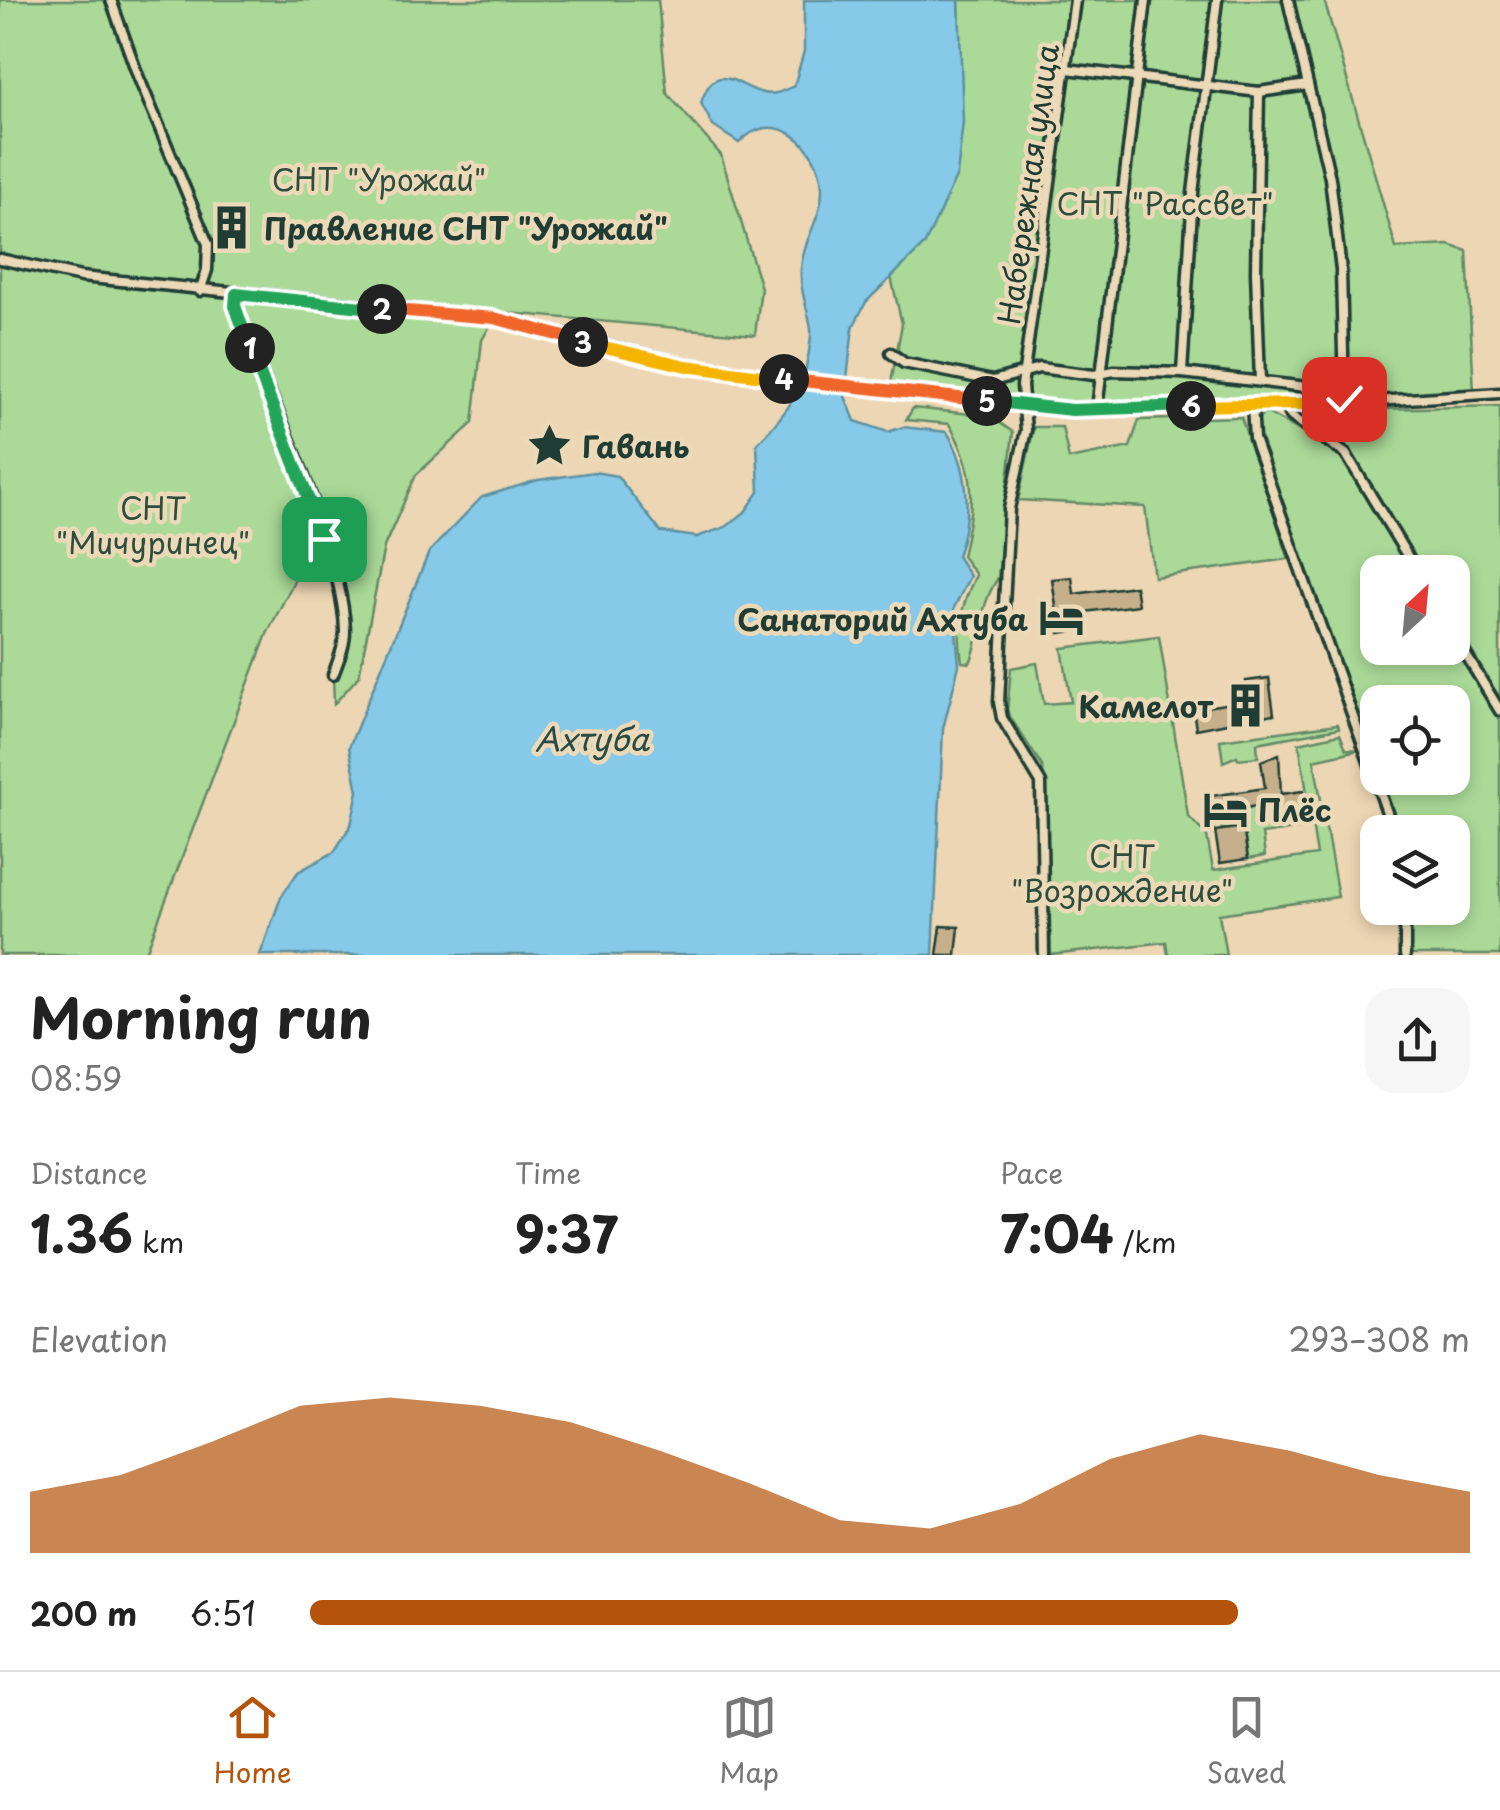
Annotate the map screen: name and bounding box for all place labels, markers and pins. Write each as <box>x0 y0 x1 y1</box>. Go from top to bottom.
building icon: Правление СНТ "Урожай" <box>207 203 255 251</box>
place label: Правление СНТ "Урожай" <box>264 205 668 250</box>
pin: 2 <box>357 284 407 334</box>
pin: 3 <box>558 317 608 367</box>
pin: 1 <box>225 323 275 373</box>
pin: 4 <box>759 354 809 404</box>
pin <box>1302 357 1387 442</box>
pin: 5 <box>962 376 1012 426</box>
pin: 6 <box>1166 381 1216 431</box>
place icon: Гавань <box>525 421 573 469</box>
place label: Гавань <box>582 423 690 468</box>
pin <box>282 497 367 582</box>
hotel icon: Санаторий Ахтуба <box>1037 594 1085 642</box>
place label: Санаторий Ахтуба <box>737 596 1029 641</box>
building icon: Камелот <box>1222 681 1270 729</box>
place label: Камелот <box>1079 683 1214 728</box>
hotel icon: Плёс <box>1201 785 1249 833</box>
place label: Плёс <box>1258 787 1331 832</box>

